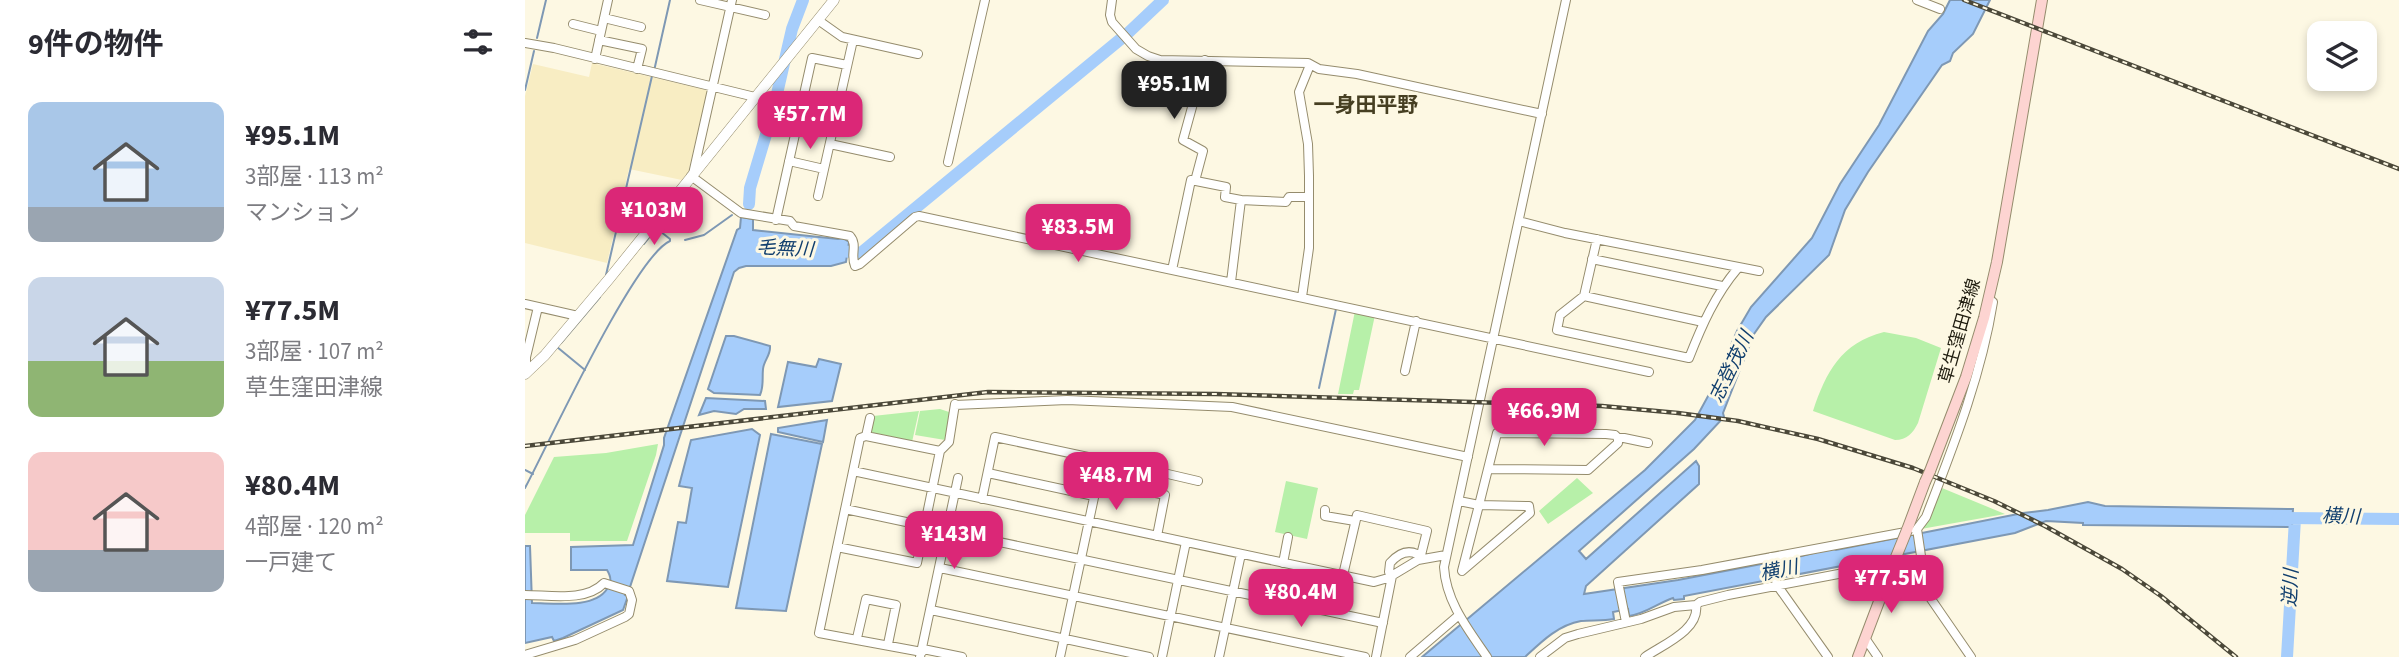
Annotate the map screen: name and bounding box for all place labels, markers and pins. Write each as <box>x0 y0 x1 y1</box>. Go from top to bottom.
pin: ¥95.1M <box>1117 61 1231 121</box>
pin: ¥57.7M <box>753 92 867 151</box>
pin: ¥103M <box>605 188 703 247</box>
pin: ¥83.5M <box>1021 204 1135 264</box>
pin: ¥66.9M <box>1487 388 1601 448</box>
pin: ¥48.7M <box>1059 452 1173 512</box>
pin: ¥143M <box>905 512 1003 571</box>
pin: ¥77.5M <box>1834 556 1948 615</box>
pin: ¥80.4M <box>1244 570 1358 629</box>

